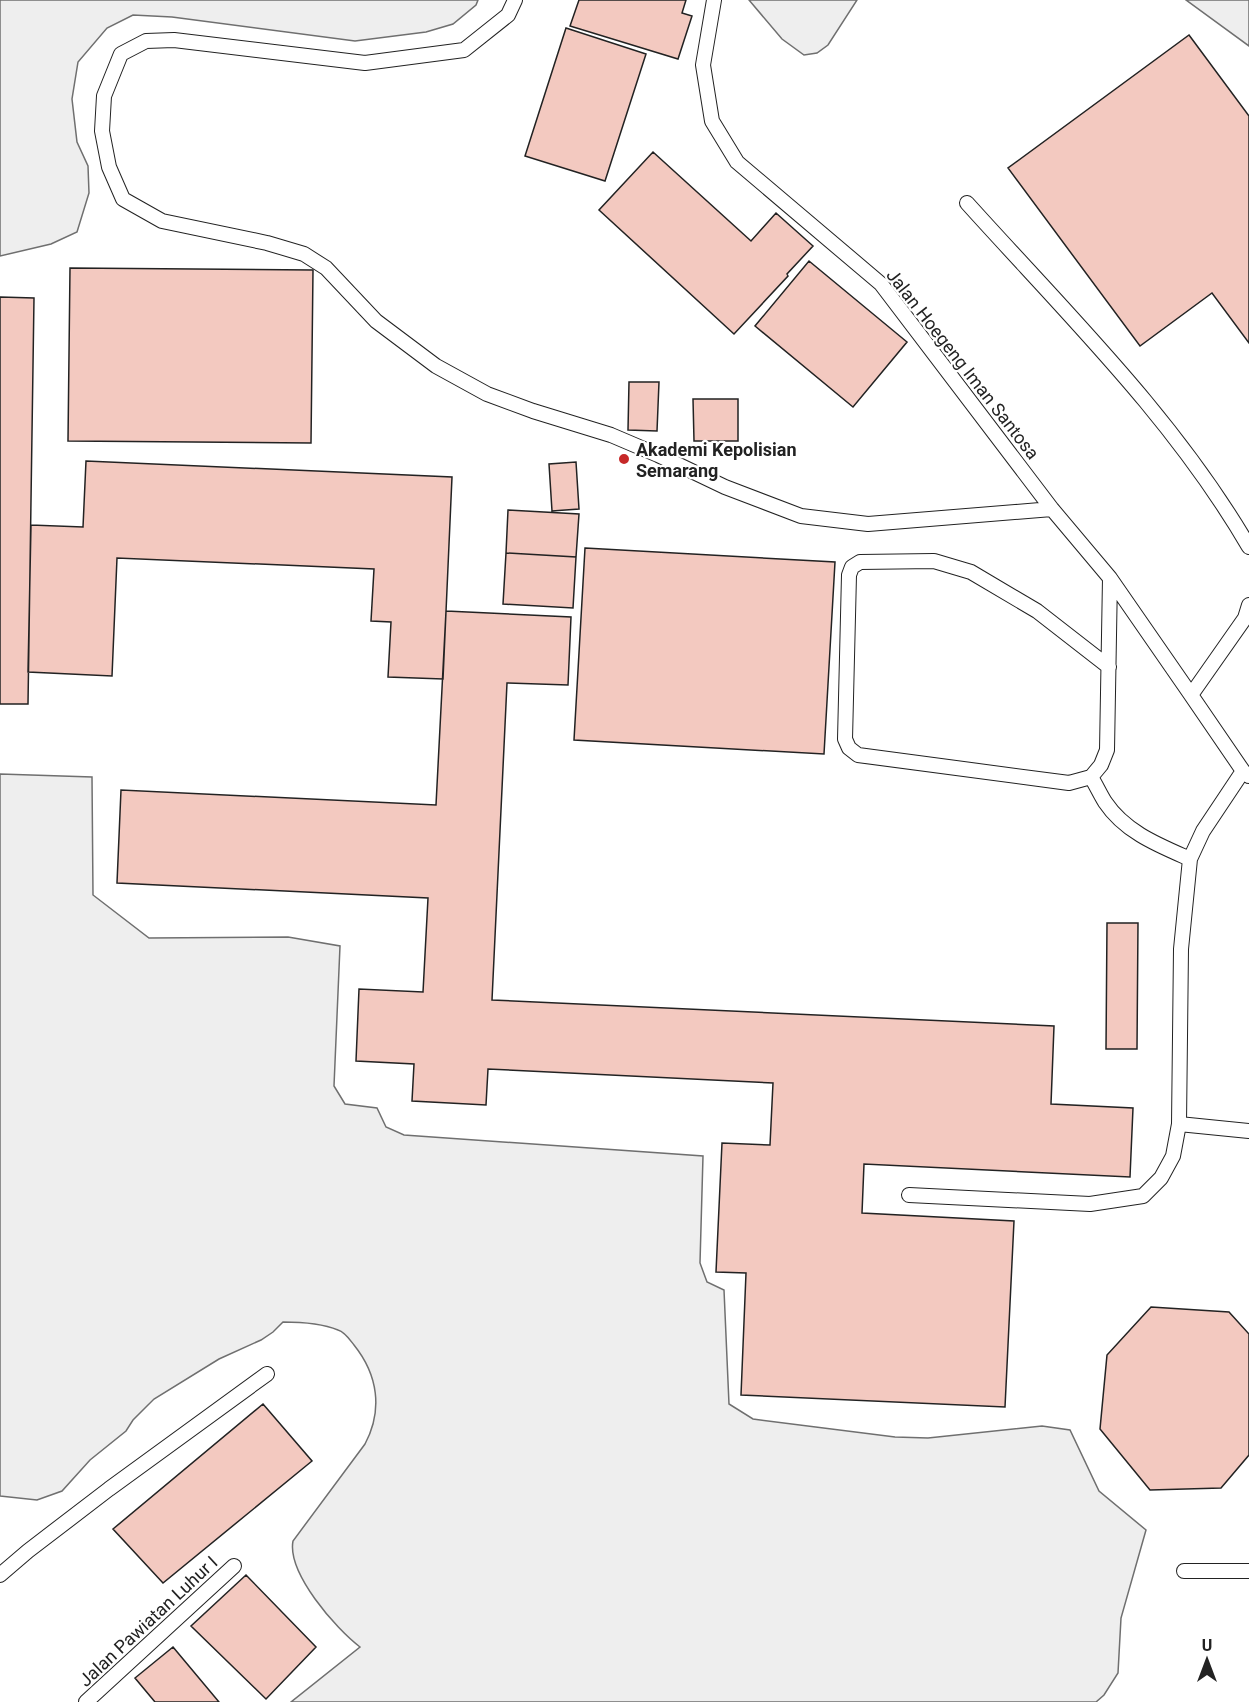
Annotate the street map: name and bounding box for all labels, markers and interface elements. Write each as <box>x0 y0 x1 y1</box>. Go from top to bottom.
street label: Jalan Hoegeng Iman Santosa <box>882 265 1044 463</box>
place label: Akademi Kepolisian Semarang <box>636 439 797 481</box>
marker: Akademi Kepolisian Semarang <box>617 452 631 466</box>
street label: Jalan Pawiatan Luhur I <box>74 1551 222 1691</box>
north arrow <box>1177 1630 1237 1690</box>
text: U <box>1202 1636 1212 1655</box>

